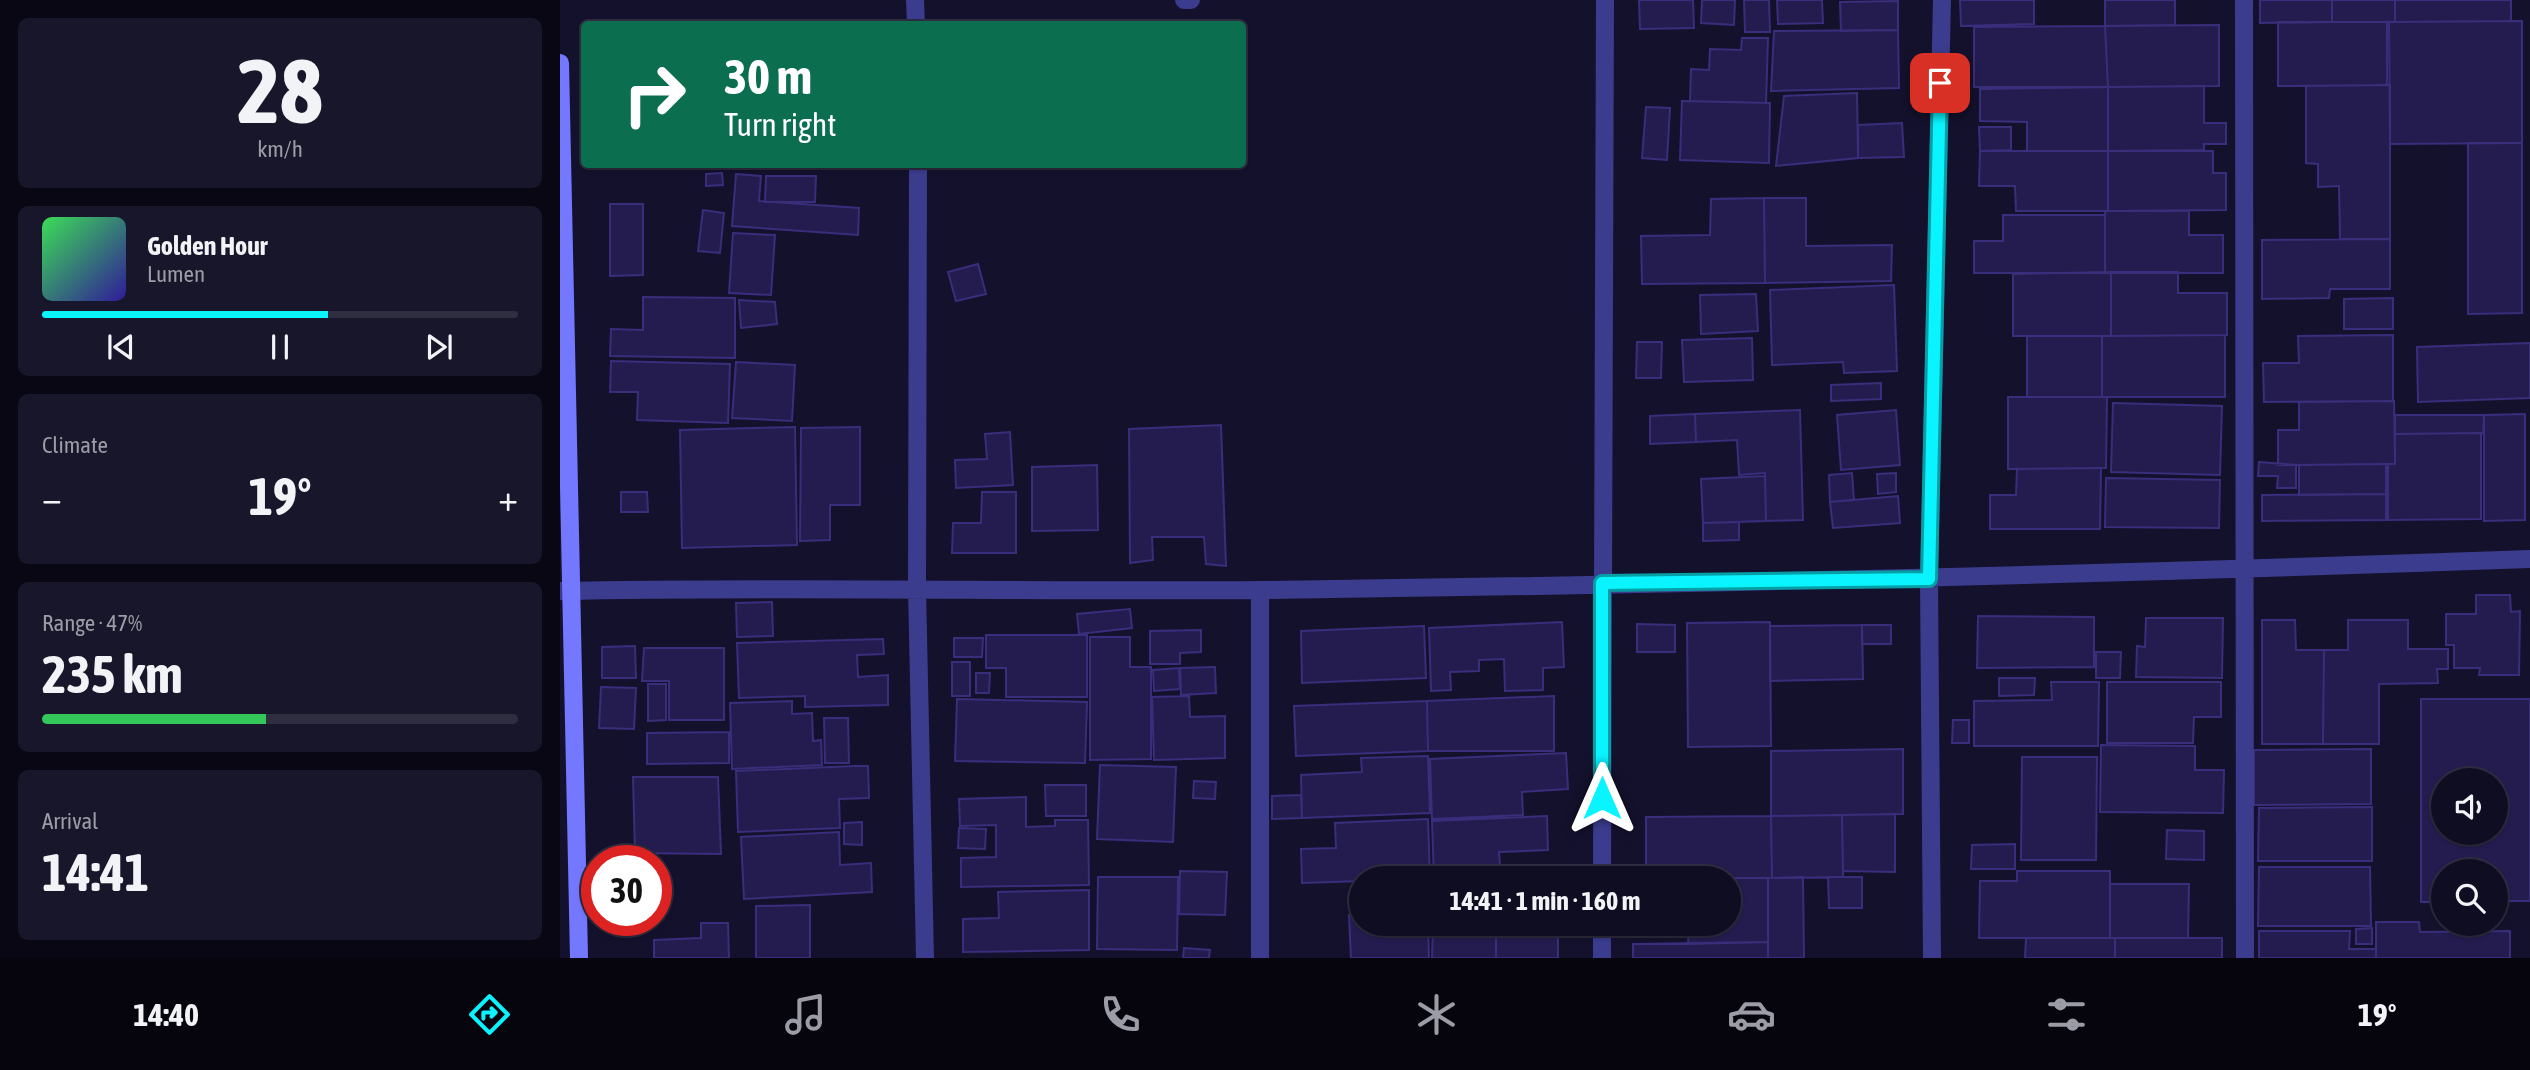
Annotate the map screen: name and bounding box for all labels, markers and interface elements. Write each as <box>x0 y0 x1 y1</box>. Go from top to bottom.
text: 28 <box>237 38 323 142</box>
text: 30 m <box>724 48 812 104</box>
icon: right <box>609 49 700 140</box>
pin <box>1910 53 1970 113</box>
icon: arrive <box>1921 64 1959 102</box>
text: Turn right <box>724 106 837 143</box>
text: km/h <box>257 136 303 162</box>
text: Golden Hour <box>147 231 267 261</box>
text: Lumen <box>147 261 205 287</box>
icon: previous <box>102 328 140 366</box>
icon: pause <box>261 328 299 366</box>
icon: next <box>420 328 458 366</box>
text: Climate <box>42 432 108 458</box>
text: 19° <box>248 466 312 526</box>
text: − <box>42 476 62 519</box>
text: + <box>498 476 518 519</box>
text: Range · 47% <box>42 610 142 636</box>
text: 235 km <box>42 644 183 704</box>
position arrow <box>1565 761 1639 835</box>
map controls <box>2431 768 2508 936</box>
button: sound <box>2431 768 2508 845</box>
text: Arrival <box>42 808 98 834</box>
text: 14:41 <box>42 842 149 902</box>
speed limit sign: 30 <box>581 845 672 936</box>
button: search <box>2431 859 2508 936</box>
text: 14:41 · 1 min · 160 m <box>1450 886 1640 916</box>
icon: directions <box>465 990 514 1039</box>
icon: music <box>781 990 830 1039</box>
icon: phone <box>1096 990 1145 1039</box>
icon: climate <box>1412 990 1461 1039</box>
icon: car <box>1727 990 1776 1039</box>
icon: filters <box>2042 990 2091 1039</box>
text: 14:40 <box>133 996 199 1033</box>
text: 19° <box>2358 996 2397 1033</box>

